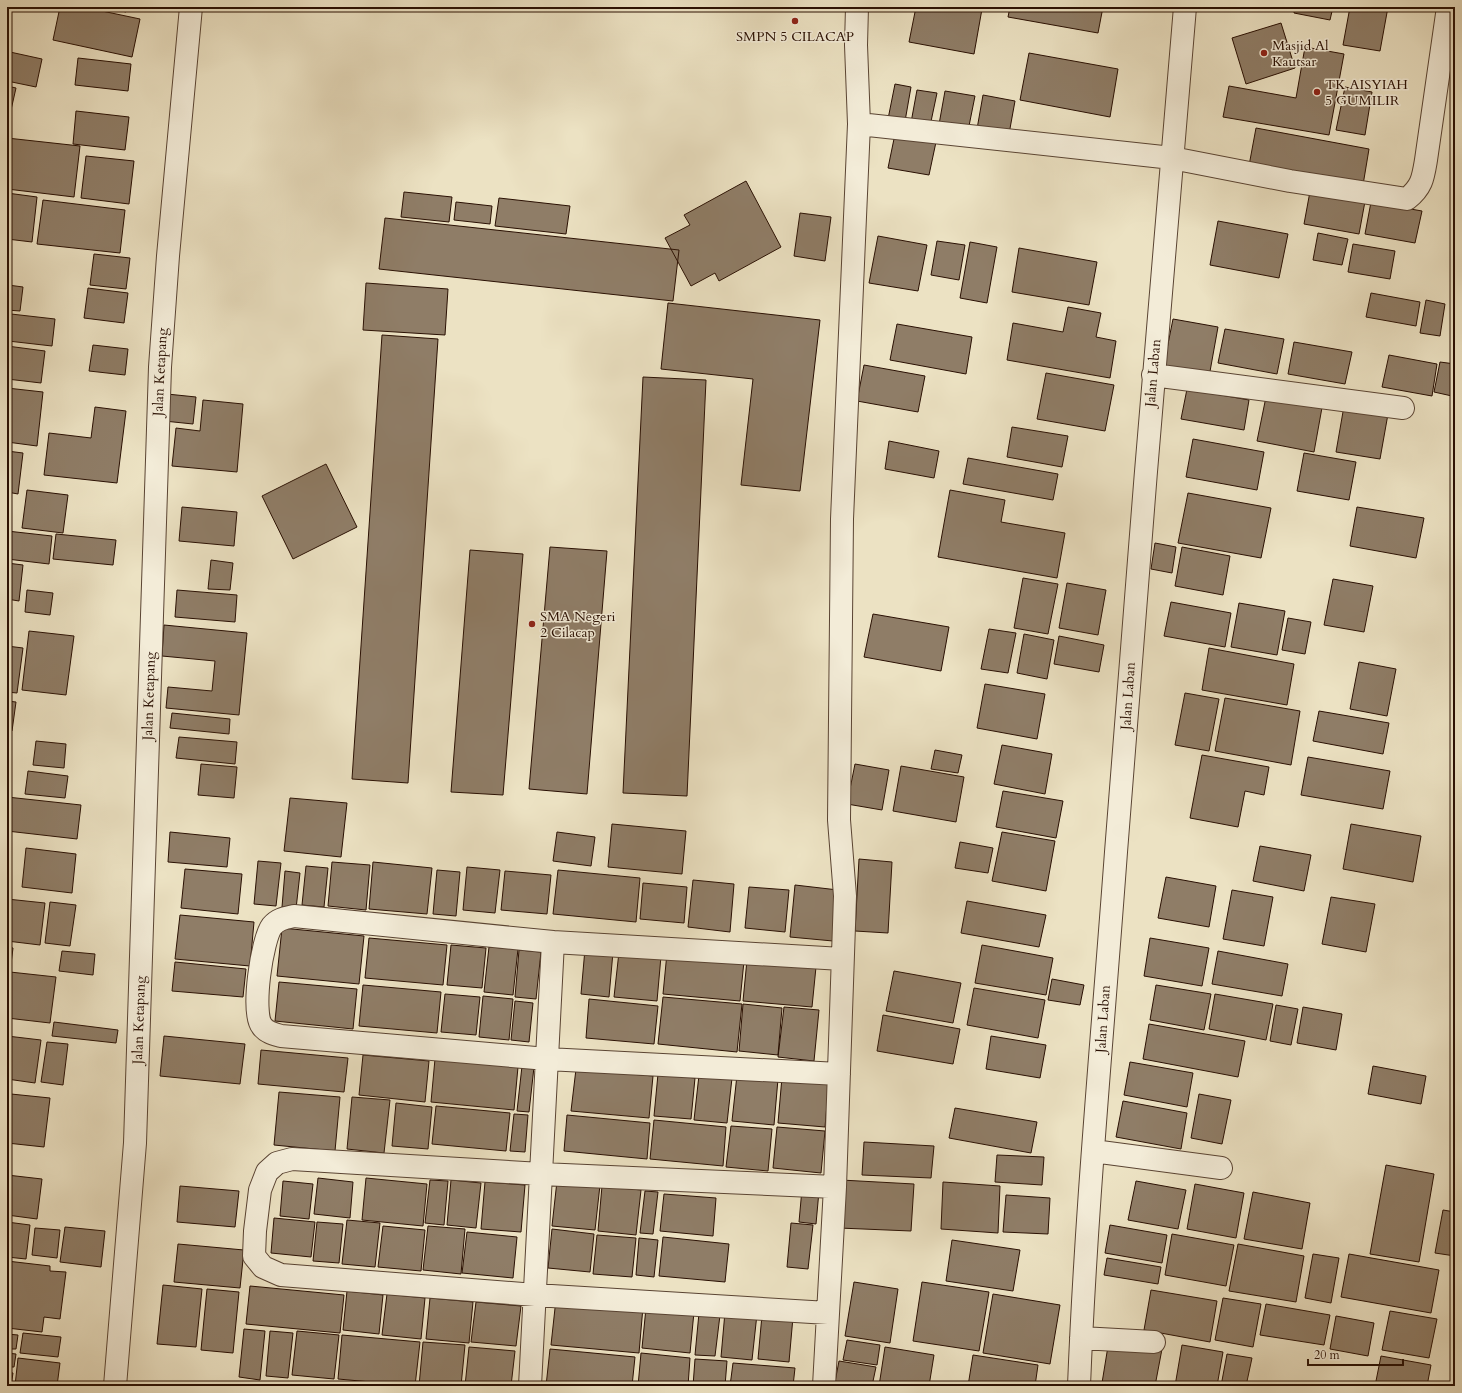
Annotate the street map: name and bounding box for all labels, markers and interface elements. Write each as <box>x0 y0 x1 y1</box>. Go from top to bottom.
marker: SMPN 5 CILACAP <box>790 16 800 26</box>
place label: SMPN 5 CILACAP <box>736 27 854 46</box>
place label: Masjid Al Kautsar <box>1272 36 1329 71</box>
marker: Masjid Al Kautsar <box>1259 48 1269 58</box>
place label: TK AISYIAH 5 GUMILIR <box>1325 75 1408 110</box>
marker: TK AISYIAH 5 GUMILIR <box>1312 87 1322 97</box>
street label: Jalan Ketapang <box>148 327 172 419</box>
street label: Jalan Laban <box>1140 338 1165 410</box>
place label: SMA Negeri 2 Cilacap <box>540 607 616 642</box>
marker: SMA Negeri 2 Cilacap <box>527 619 537 629</box>
street label: Jalan Ketapang <box>138 651 160 743</box>
street label: Jalan Laban <box>1116 661 1140 733</box>
street label: Jalan Ketapang <box>128 975 150 1067</box>
street label: Jalan Laban <box>1091 984 1115 1056</box>
scale bar <box>1308 1341 1403 1367</box>
text: 20 m <box>1314 1347 1341 1363</box>

